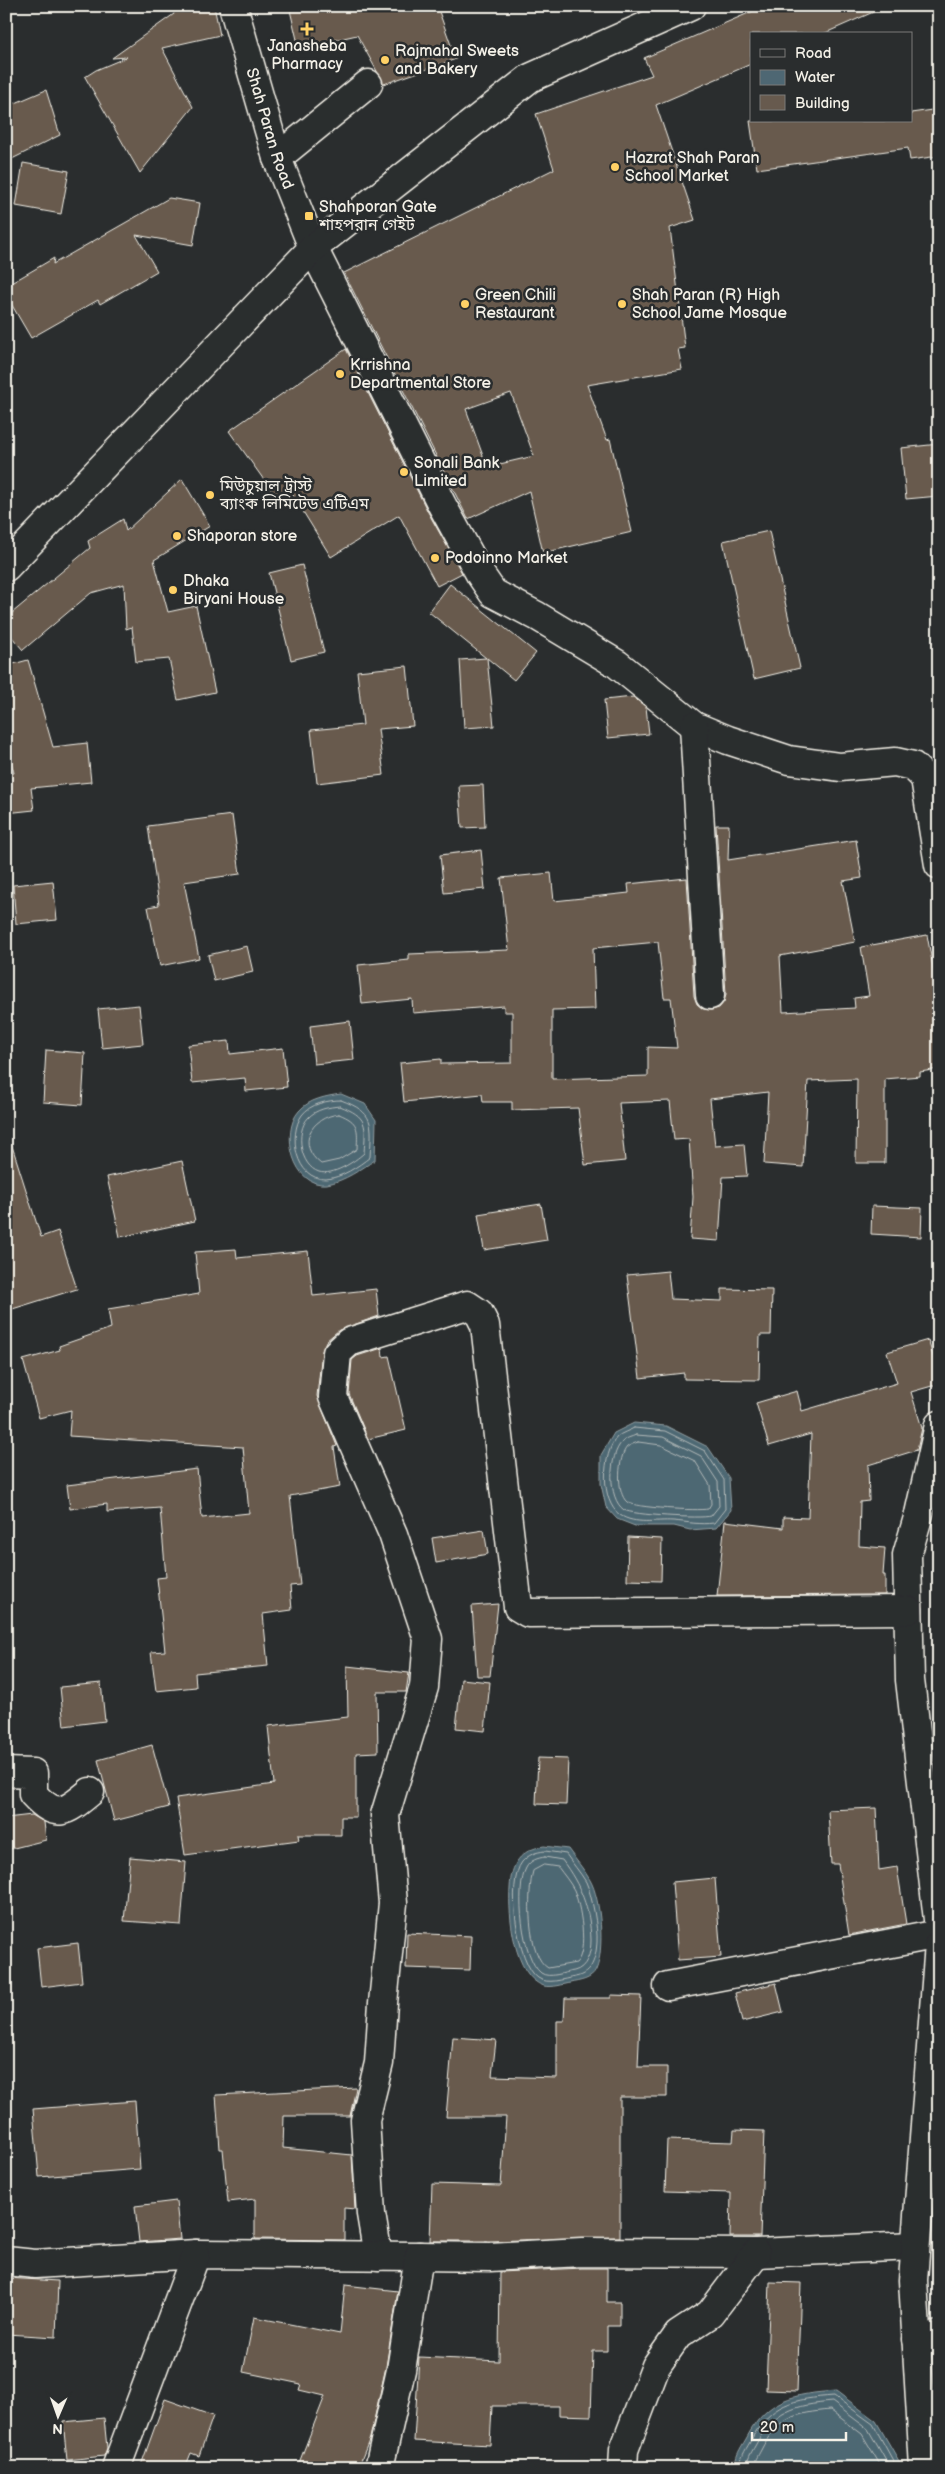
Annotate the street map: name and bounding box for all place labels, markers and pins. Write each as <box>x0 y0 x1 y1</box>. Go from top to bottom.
marker: Janasheba Pharmacy <box>301 23 313 35</box>
place label: Janasheba Pharmacy <box>267 37 347 74</box>
place label: Rajmahal Sweets and Bakery <box>395 42 519 79</box>
marker: Rajmahal Sweets and Bakery <box>379 54 391 66</box>
place label: Hazrat Shah Paran School Market <box>625 149 760 186</box>
marker: Hazrat Shah Paran School Market <box>609 161 621 173</box>
place label: Shahporan Gate শাহপরান গেইট <box>318 198 437 235</box>
marker: Shahporan Gate শাহপরান গেইট <box>303 210 315 222</box>
place label: Green Chili Restaurant <box>475 286 556 323</box>
place label: Shah Paran (R) High School Jame Mosque <box>632 286 787 323</box>
marker: Green Chili Restaurant <box>459 298 471 310</box>
marker: Shah Paran (R) High School Jame Mosque <box>616 298 628 310</box>
place label: Krrishna Departmental Store <box>350 356 492 393</box>
marker: Krrishna Departmental Store <box>334 368 346 380</box>
place label: Sonali Bank Limited <box>414 454 500 491</box>
marker: Sonali Bank Limited <box>398 466 410 478</box>
place label: মিউচুয়াল ট্রাস্ট ব্যাংক লিমিটেড এটিএম <box>219 476 369 514</box>
marker: মিউচুয়াল ট্রাস্ট ব্যাংক লিমিটেড এটিএম <box>204 489 216 501</box>
place label: Shaporan store <box>187 527 298 546</box>
marker: Shaporan store <box>171 530 183 542</box>
place label: Podoinno Market <box>445 549 568 568</box>
marker: Podoinno Market <box>429 552 441 564</box>
place label: Dhaka Biryani House <box>183 572 285 609</box>
marker: Dhaka Biryani House <box>167 584 179 596</box>

